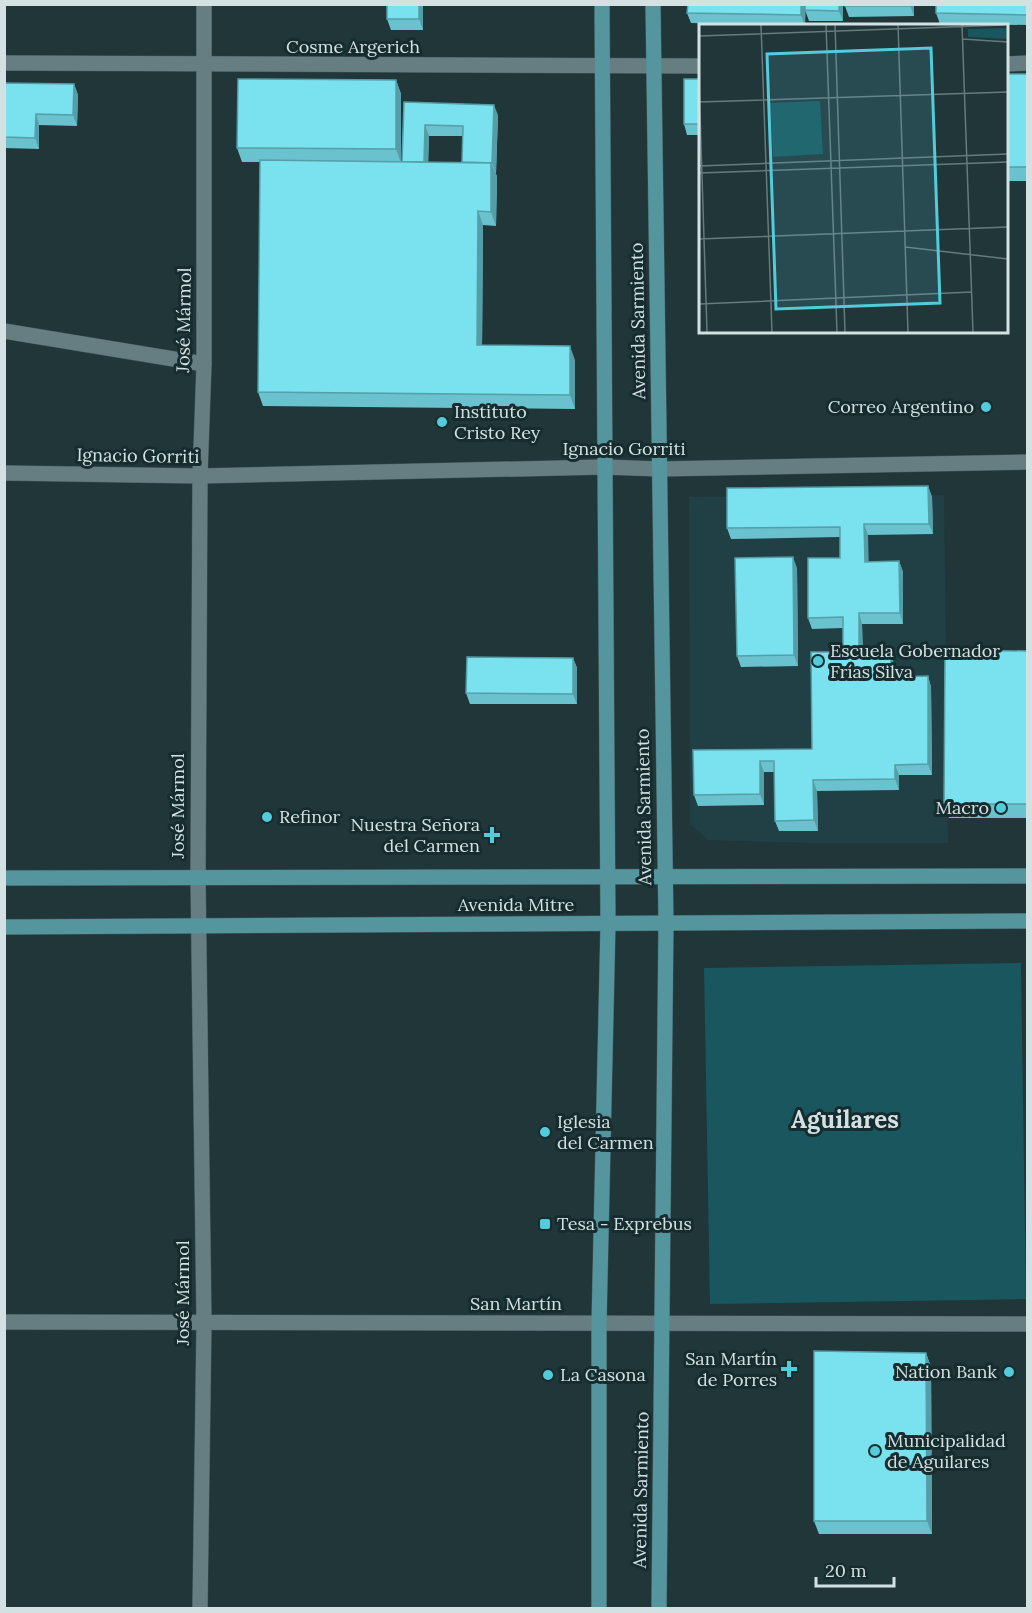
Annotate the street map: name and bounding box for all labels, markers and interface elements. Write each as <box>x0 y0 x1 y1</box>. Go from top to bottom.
inset map <box>699 24 1008 333</box>
street label: Cosme Argerich <box>286 35 420 58</box>
street label: Avenida Sarmiento <box>625 242 650 401</box>
street label: José Mármol <box>171 267 196 374</box>
place label: Correo Argentino <box>828 395 974 418</box>
place label: Instituto Cristo Rey <box>454 400 541 444</box>
marker: Correo Argentino <box>979 400 993 414</box>
marker: Instituto Cristo Rey <box>435 415 449 429</box>
street label: Ignacio Gorriti <box>562 437 686 460</box>
street label: Ignacio Gorriti <box>76 443 200 468</box>
place label: Escuela Gobernador Frías Silva <box>830 639 1000 683</box>
marker: Escuela Gobernador Frías Silva <box>811 654 825 668</box>
street label: Avenida Sarmiento <box>631 728 656 887</box>
street label: José Mármol <box>166 753 189 860</box>
place label: Macro <box>935 796 989 819</box>
marker: Macro <box>994 801 1008 815</box>
place label: Refinor <box>279 805 341 828</box>
marker: Refinor <box>260 810 274 824</box>
place label: Nuestra Señora del Carmen <box>350 813 480 857</box>
marker: Nuestra Señora del Carmen <box>485 828 499 842</box>
street label: Avenida Mitre <box>457 893 575 916</box>
district label: Aguilares <box>791 1104 899 1135</box>
place label: Iglesia del Carmen <box>557 1110 654 1154</box>
marker: Iglesia del Carmen <box>538 1125 552 1139</box>
place label: Tesa - Exprebus <box>557 1212 692 1235</box>
marker: Tesa - Exprebus <box>538 1217 552 1231</box>
street label: José Mármol <box>171 1240 194 1347</box>
street label: San Martín <box>470 1292 562 1315</box>
place label: San Martín de Porres <box>685 1347 777 1391</box>
place label: Nation Bank <box>895 1360 997 1383</box>
marker: San Martín de Porres <box>782 1362 796 1376</box>
place label: La Casona <box>560 1363 646 1386</box>
marker: Nation Bank <box>1002 1365 1016 1379</box>
marker: La Casona <box>541 1368 555 1382</box>
street label: Avenida Sarmiento <box>628 1411 653 1570</box>
place label: Municipalidad de Aguilares <box>887 1429 1006 1473</box>
marker: Municipalidad de Aguilares <box>868 1444 882 1458</box>
scale bar <box>816 1550 894 1588</box>
text: 20 m <box>825 1559 867 1582</box>

